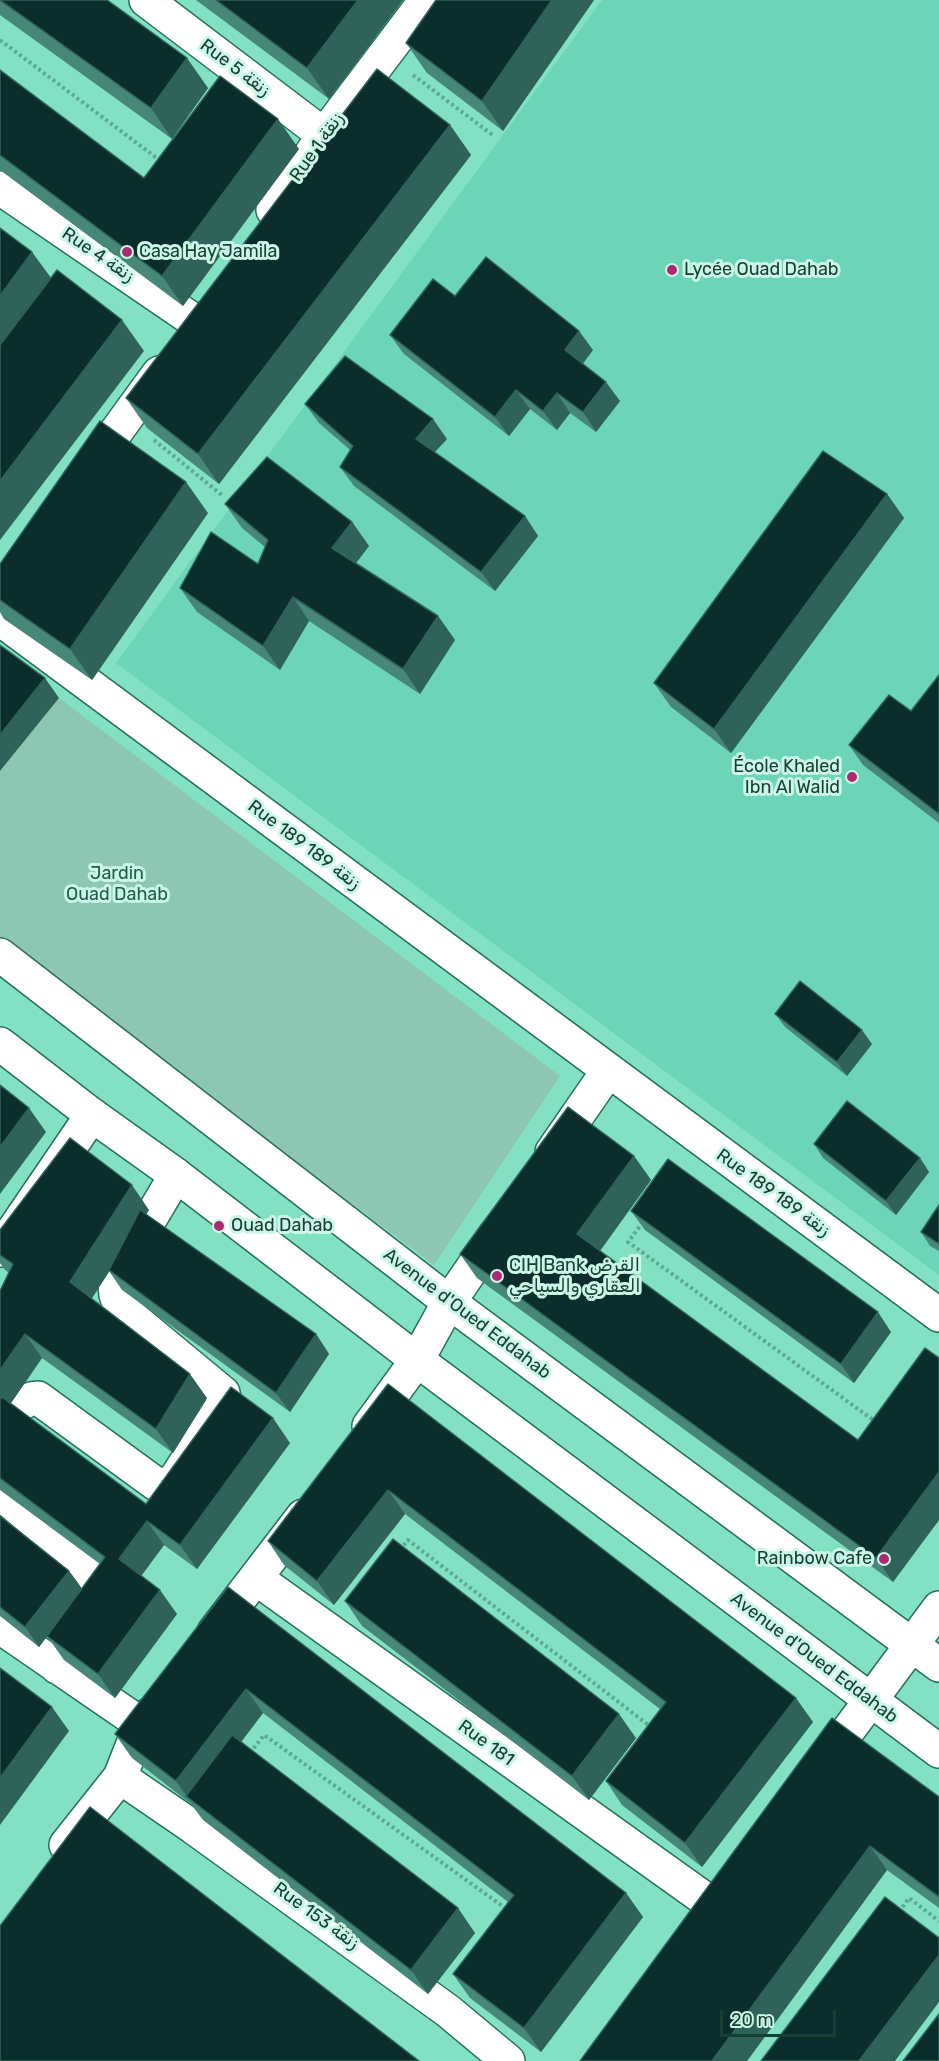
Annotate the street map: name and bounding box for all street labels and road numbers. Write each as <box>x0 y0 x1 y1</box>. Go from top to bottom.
street label: Rue 5 زنقة <box>196 35 274 101</box>
street label: Rue 1 زنقة <box>285 108 349 186</box>
street label: Rue 4 زنقة <box>58 223 138 287</box>
street label: Rue 189 زنقة 189 <box>243 796 365 894</box>
street label: Rue 189 زنقة 189 <box>712 1144 834 1242</box>
street label: Avenue d'Oued Eddahab <box>379 1244 555 1384</box>
street label: Avenue d'Oued Eddahab <box>726 1588 902 1728</box>
street label: Rue 181 <box>454 1715 518 1771</box>
street label: Rue 153 زنقة <box>269 1878 363 1954</box>

